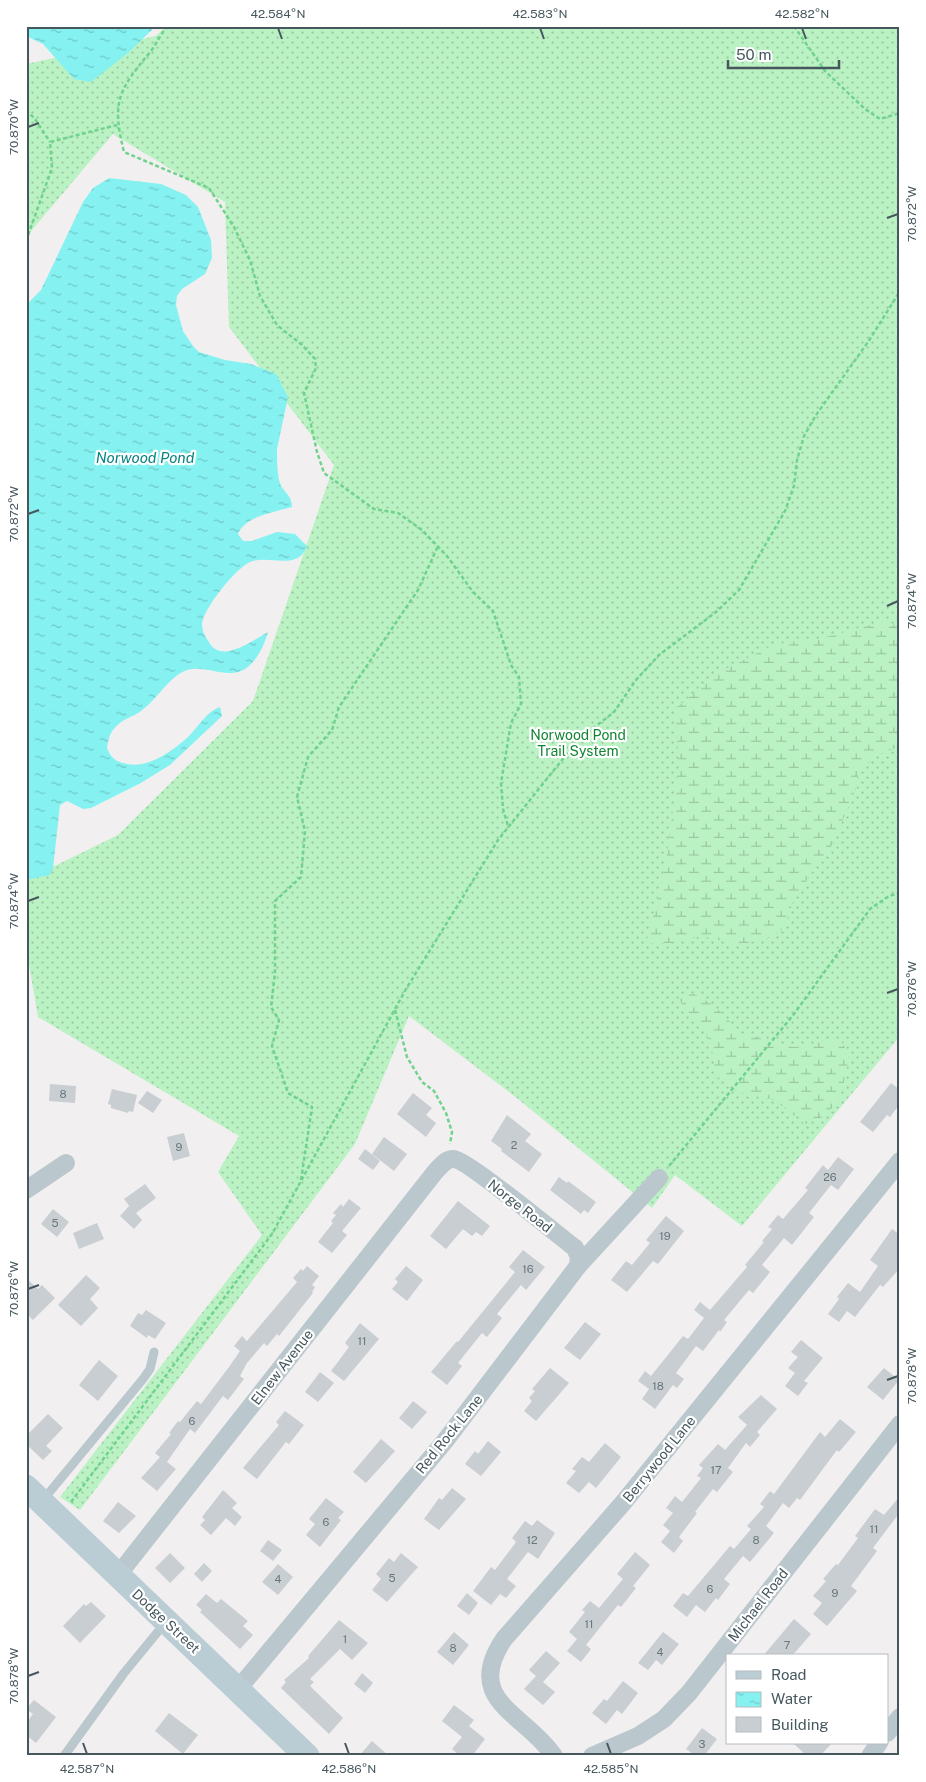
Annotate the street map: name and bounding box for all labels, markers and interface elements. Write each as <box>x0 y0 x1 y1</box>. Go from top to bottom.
text: 42.584°N <box>251 7 305 21</box>
text: 42.583°N <box>513 7 567 21</box>
text: 42.582°N <box>775 7 829 21</box>
scale bar <box>728 38 840 70</box>
text: 50 m <box>736 46 771 63</box>
text: 70.870°W <box>7 99 21 155</box>
text: 70.872°W <box>905 185 919 242</box>
water label: Norwood Pond <box>96 449 195 466</box>
text: 70.872°W <box>7 485 21 542</box>
text: 70.874°W <box>905 572 919 629</box>
park label: Norwood Pond Trail System <box>530 727 626 759</box>
text: 70.874°W <box>7 872 21 929</box>
text: 70.876°W <box>905 960 919 1017</box>
house number: 8 <box>59 1088 67 1100</box>
house number: 2 <box>511 1139 518 1151</box>
house number: 9 <box>176 1141 183 1153</box>
house number: 26 <box>823 1171 837 1183</box>
street label: Norge Road <box>485 1176 555 1236</box>
house number: 5 <box>51 1217 59 1229</box>
house number: 19 <box>659 1230 671 1242</box>
text: 70.876°W <box>7 1260 21 1317</box>
house number: 16 <box>522 1263 534 1275</box>
street label: Elnew Avenue <box>248 1326 316 1408</box>
house number: 11 <box>358 1335 366 1347</box>
text: 70.878°W <box>905 1347 919 1404</box>
house number: 18 <box>652 1380 664 1392</box>
street label: Red Rock Lane <box>412 1391 486 1477</box>
street label: Berrywood Lane <box>619 1413 699 1505</box>
house number: 6 <box>189 1415 196 1427</box>
house number: 17 <box>710 1464 722 1476</box>
house number: 6 <box>323 1516 330 1528</box>
house number: 11 <box>870 1523 878 1535</box>
house number: 12 <box>526 1534 538 1546</box>
house number: 8 <box>752 1534 760 1546</box>
street label: Michael Road <box>725 1565 791 1645</box>
house number: 5 <box>388 1572 396 1584</box>
house number: 4 <box>275 1573 282 1585</box>
house number: 6 <box>707 1583 714 1595</box>
street label: Dodge Street <box>129 1586 203 1656</box>
house number: 9 <box>832 1587 839 1599</box>
house number: 11 <box>585 1618 593 1630</box>
house number: 1 <box>343 1633 347 1645</box>
house number: 7 <box>784 1639 791 1651</box>
house number: 8 <box>449 1642 457 1654</box>
house number: 4 <box>657 1646 664 1658</box>
text: 70.878°W <box>7 1647 21 1704</box>
legend <box>726 1654 888 1744</box>
text: Road <box>771 1666 807 1683</box>
text: Water <box>771 1690 813 1707</box>
text: Building <box>771 1716 829 1733</box>
house number: 3 <box>699 1738 706 1750</box>
text: 42.587°N <box>60 1762 114 1776</box>
text: 42.586°N <box>322 1762 376 1776</box>
text: 42.585°N <box>583 1762 639 1776</box>

